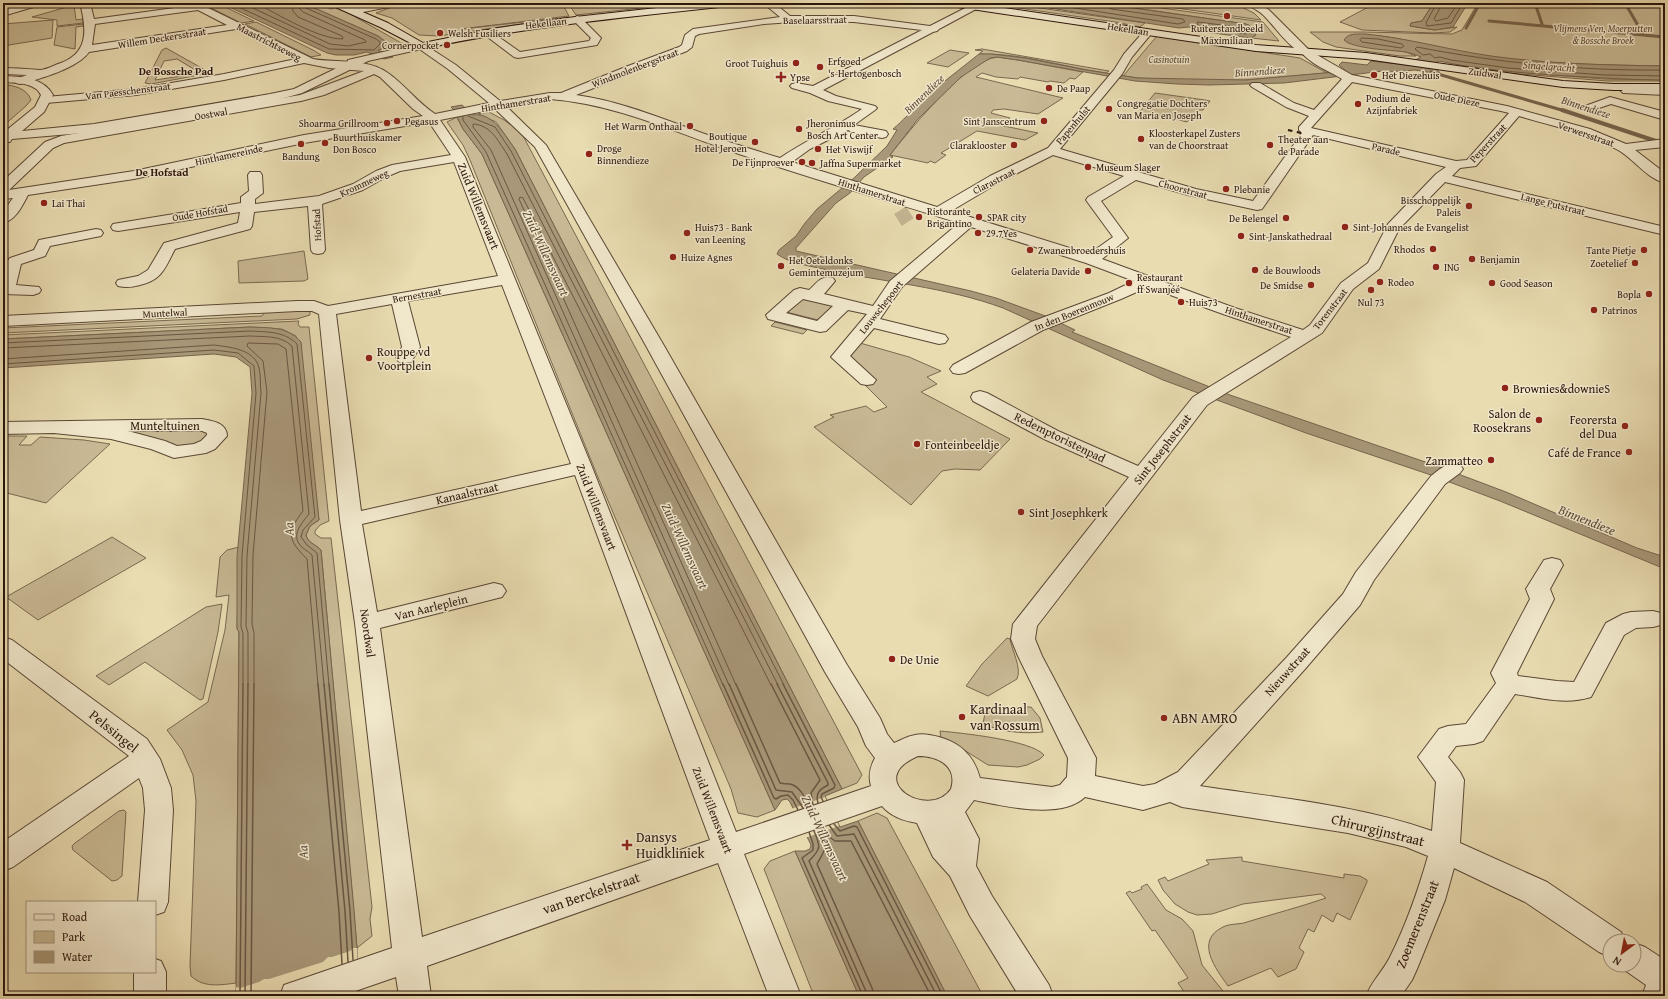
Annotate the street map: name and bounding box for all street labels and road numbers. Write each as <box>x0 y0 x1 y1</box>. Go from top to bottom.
street label: Baselaarsstraat <box>783 12 848 28</box>
street label: Hekellaan <box>524 13 568 33</box>
street label: Hekellaan <box>1106 18 1150 40</box>
street label: Maastrichtseweg <box>234 19 304 65</box>
street label: Willem Deckersstraat <box>117 24 208 52</box>
street label: Windmolenbergstraat <box>589 44 681 92</box>
street label: Zuidwal <box>1467 63 1503 83</box>
street label: Van Paesschenstraat <box>84 78 172 104</box>
street label: Oude Dieze <box>1433 87 1481 111</box>
street label: Hinthamerstraat <box>480 90 552 116</box>
street label: Papenhulst <box>1052 102 1094 148</box>
street label: Oostwal <box>193 104 229 124</box>
street label: Verwersstraat <box>1556 117 1617 151</box>
street label: Peperstraat <box>1466 120 1510 166</box>
street label: Parade <box>1370 138 1402 160</box>
street label: Hinthamereinde <box>194 140 265 169</box>
street label: Zuid Willemsvaart <box>454 160 504 253</box>
street label: Clarastraat <box>970 164 1018 198</box>
street label: Krommeweg <box>337 165 391 201</box>
street label: Hinthamerstraat <box>836 174 908 210</box>
street label: Choorstraat <box>1157 175 1209 203</box>
street label: Lange Putstraat <box>1519 189 1587 219</box>
street label: Oude Hofstad <box>171 201 230 225</box>
street label: Hofstad <box>309 208 325 242</box>
street label: Louwschepoort <box>855 277 907 337</box>
street label: Bernestraat <box>391 283 443 307</box>
street label: Torenstraat <box>1309 285 1351 333</box>
street label: In den Boerenmouw <box>1032 289 1116 335</box>
street label: Hinthamerstraat <box>1223 302 1295 338</box>
street label: Muntelwal <box>142 304 188 322</box>
street label: Redemptoristenpad <box>1012 408 1109 467</box>
street label: Sint Josephstraat <box>1129 409 1196 488</box>
street label: Munteltuinen <box>130 417 200 434</box>
street label: Zuid Willemsvaart <box>573 461 622 554</box>
street label: Kanaalstraat <box>434 477 501 508</box>
street label: Van Aarleplein <box>393 590 470 624</box>
street label: Noordwal <box>356 608 380 659</box>
street label: Nieuwstraat <box>1260 642 1314 699</box>
street label: Pelssingel <box>85 705 143 757</box>
street label: Zuid Willemsvaart <box>689 764 738 857</box>
street label: Chirurgijnstraat <box>1329 809 1427 851</box>
street label: van Berckelstraat <box>540 867 643 919</box>
street label: Zoemerenstraat <box>1390 877 1444 971</box>

